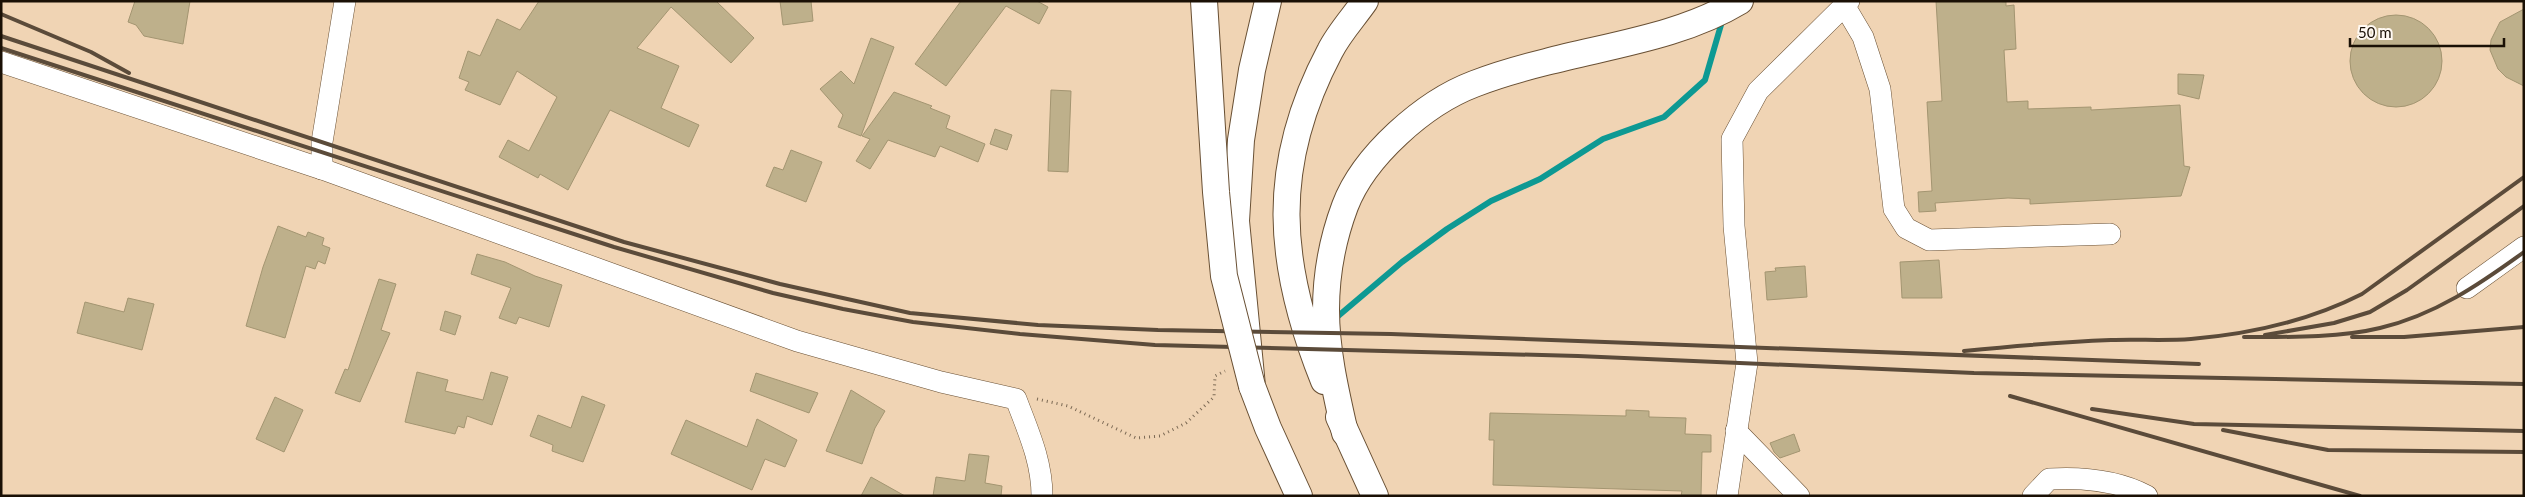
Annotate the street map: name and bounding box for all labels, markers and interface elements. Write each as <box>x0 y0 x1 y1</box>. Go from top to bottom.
scale bar <box>2350 15 2504 47</box>
text: 50 m <box>2358 23 2392 41</box>

